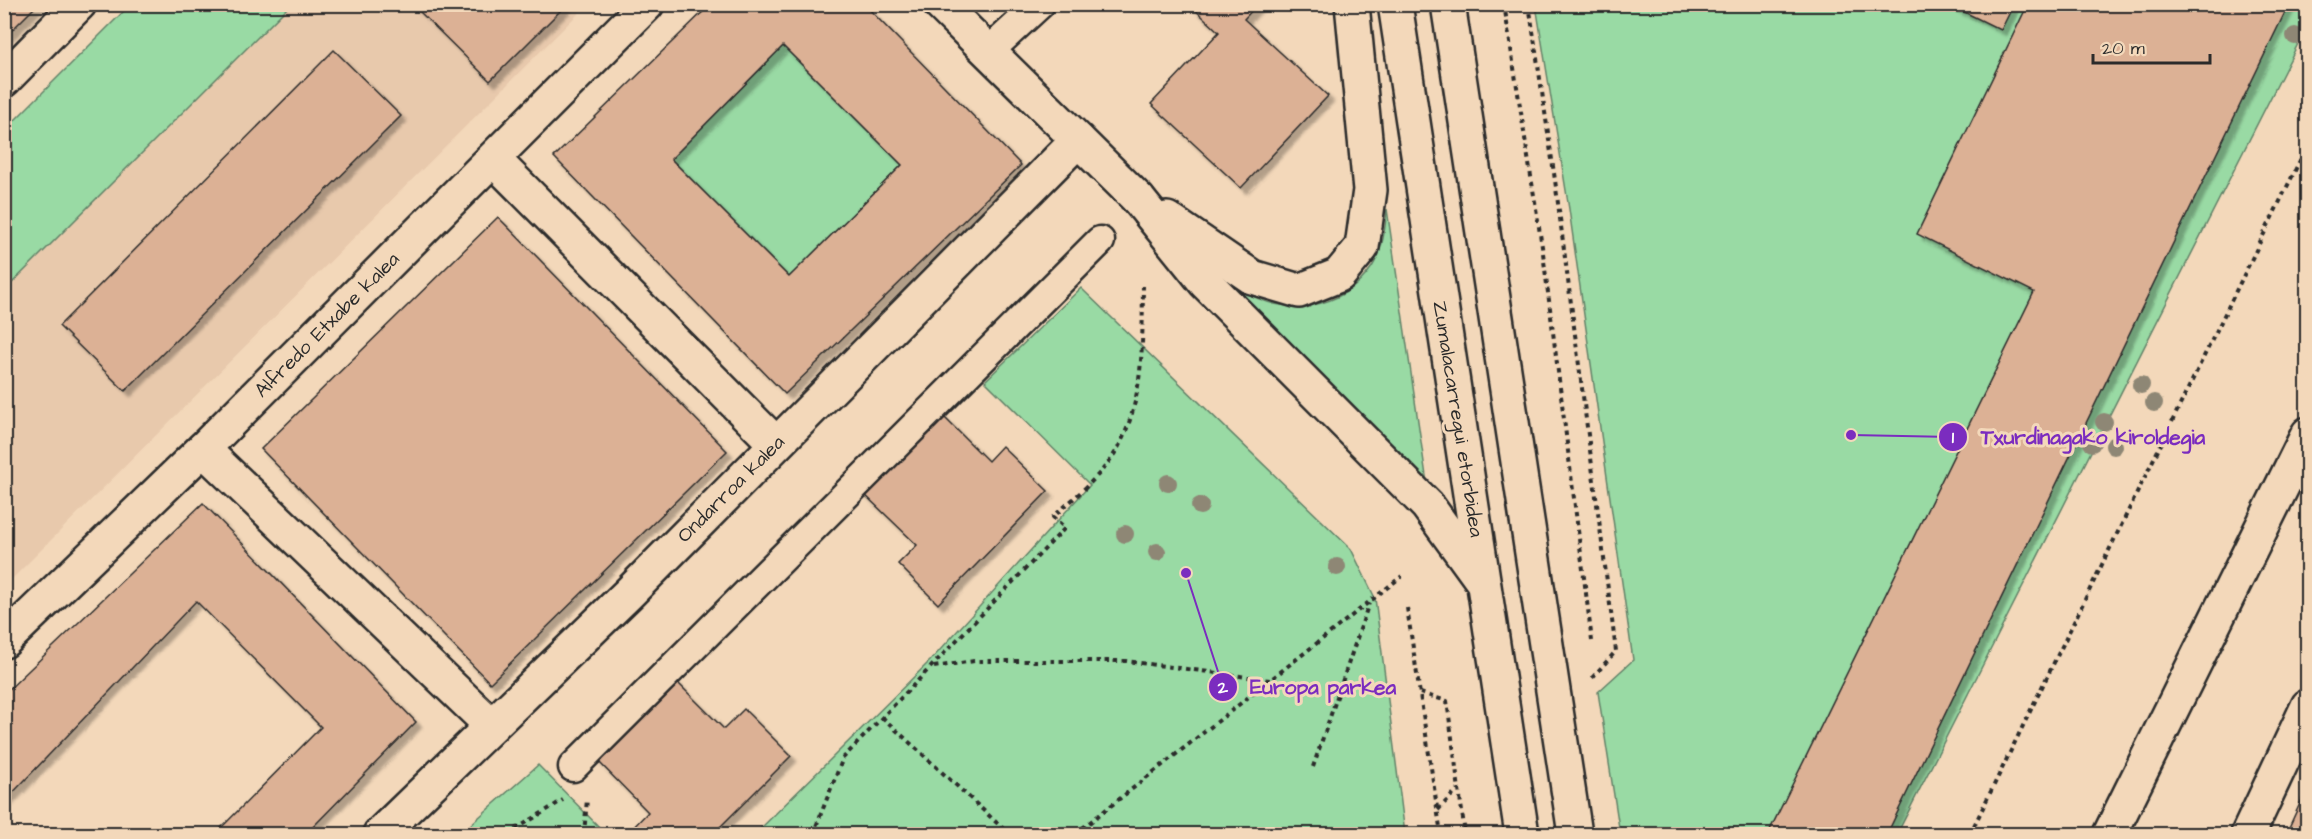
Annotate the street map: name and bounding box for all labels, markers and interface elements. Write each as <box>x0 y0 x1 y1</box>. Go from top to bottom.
scale bar <box>2093 27 2210 65</box>
text: 20 m <box>2102 36 2145 61</box>
street label: Alfredo Etxabe kalea <box>248 246 406 404</box>
street label: Zumalacarregui etorbidea <box>1425 299 1491 539</box>
callout: Txurdinagako kiroldegia <box>1938 417 2217 456</box>
text: Txurdinagako kiroldegia <box>1980 423 2206 454</box>
text: 1 <box>1952 425 1955 450</box>
street label: Ondarroa kalea <box>671 429 791 549</box>
callout: Europa parkea <box>1208 667 1408 706</box>
text: Europa parkea <box>1250 673 1396 703</box>
text: 2 <box>1217 675 1229 700</box>

